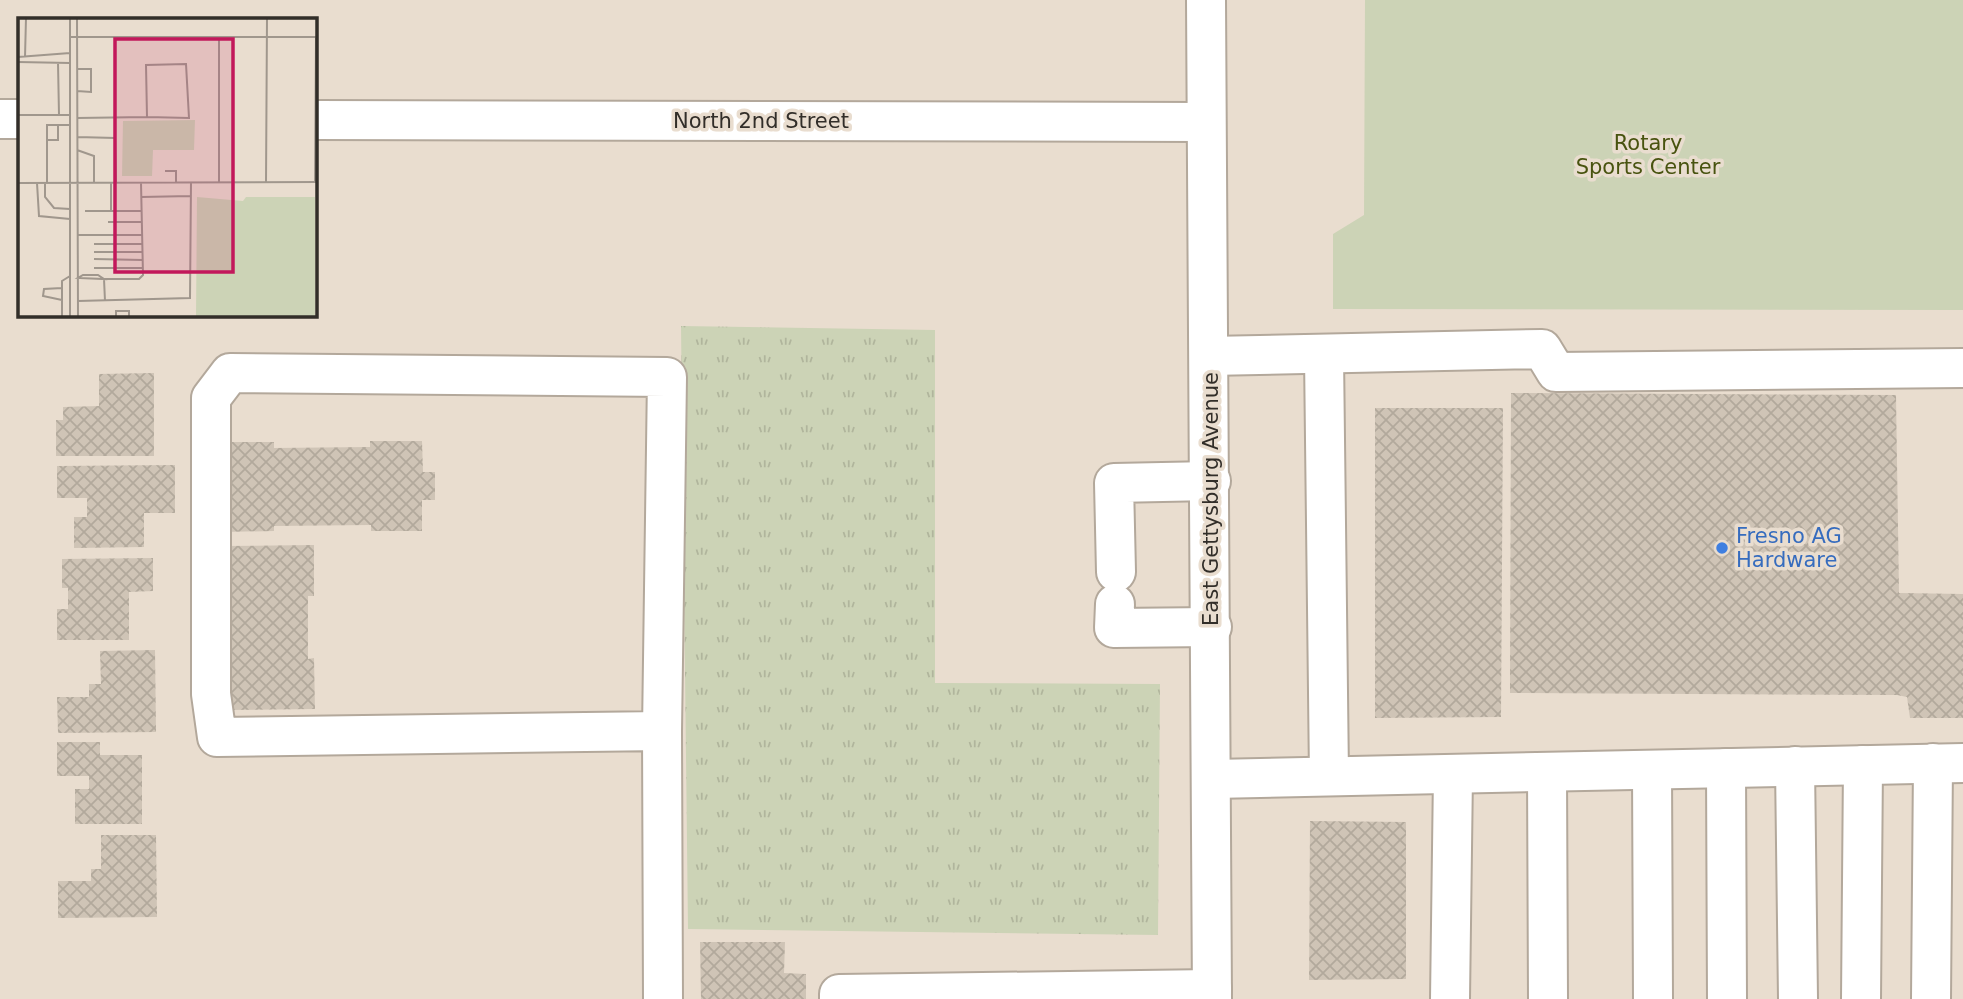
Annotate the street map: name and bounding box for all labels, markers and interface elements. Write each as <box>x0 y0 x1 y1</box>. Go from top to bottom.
inset map <box>18 18 317 317</box>
street label: North 2nd Street <box>673 109 849 133</box>
park label: Rotary Sports Center <box>1576 131 1721 179</box>
street label: East Gettysburg Avenue <box>1199 372 1223 626</box>
place label: Fresno AG Hardware <box>1736 524 1842 572</box>
marker: Fresno AG Hardware <box>1714 540 1730 556</box>

